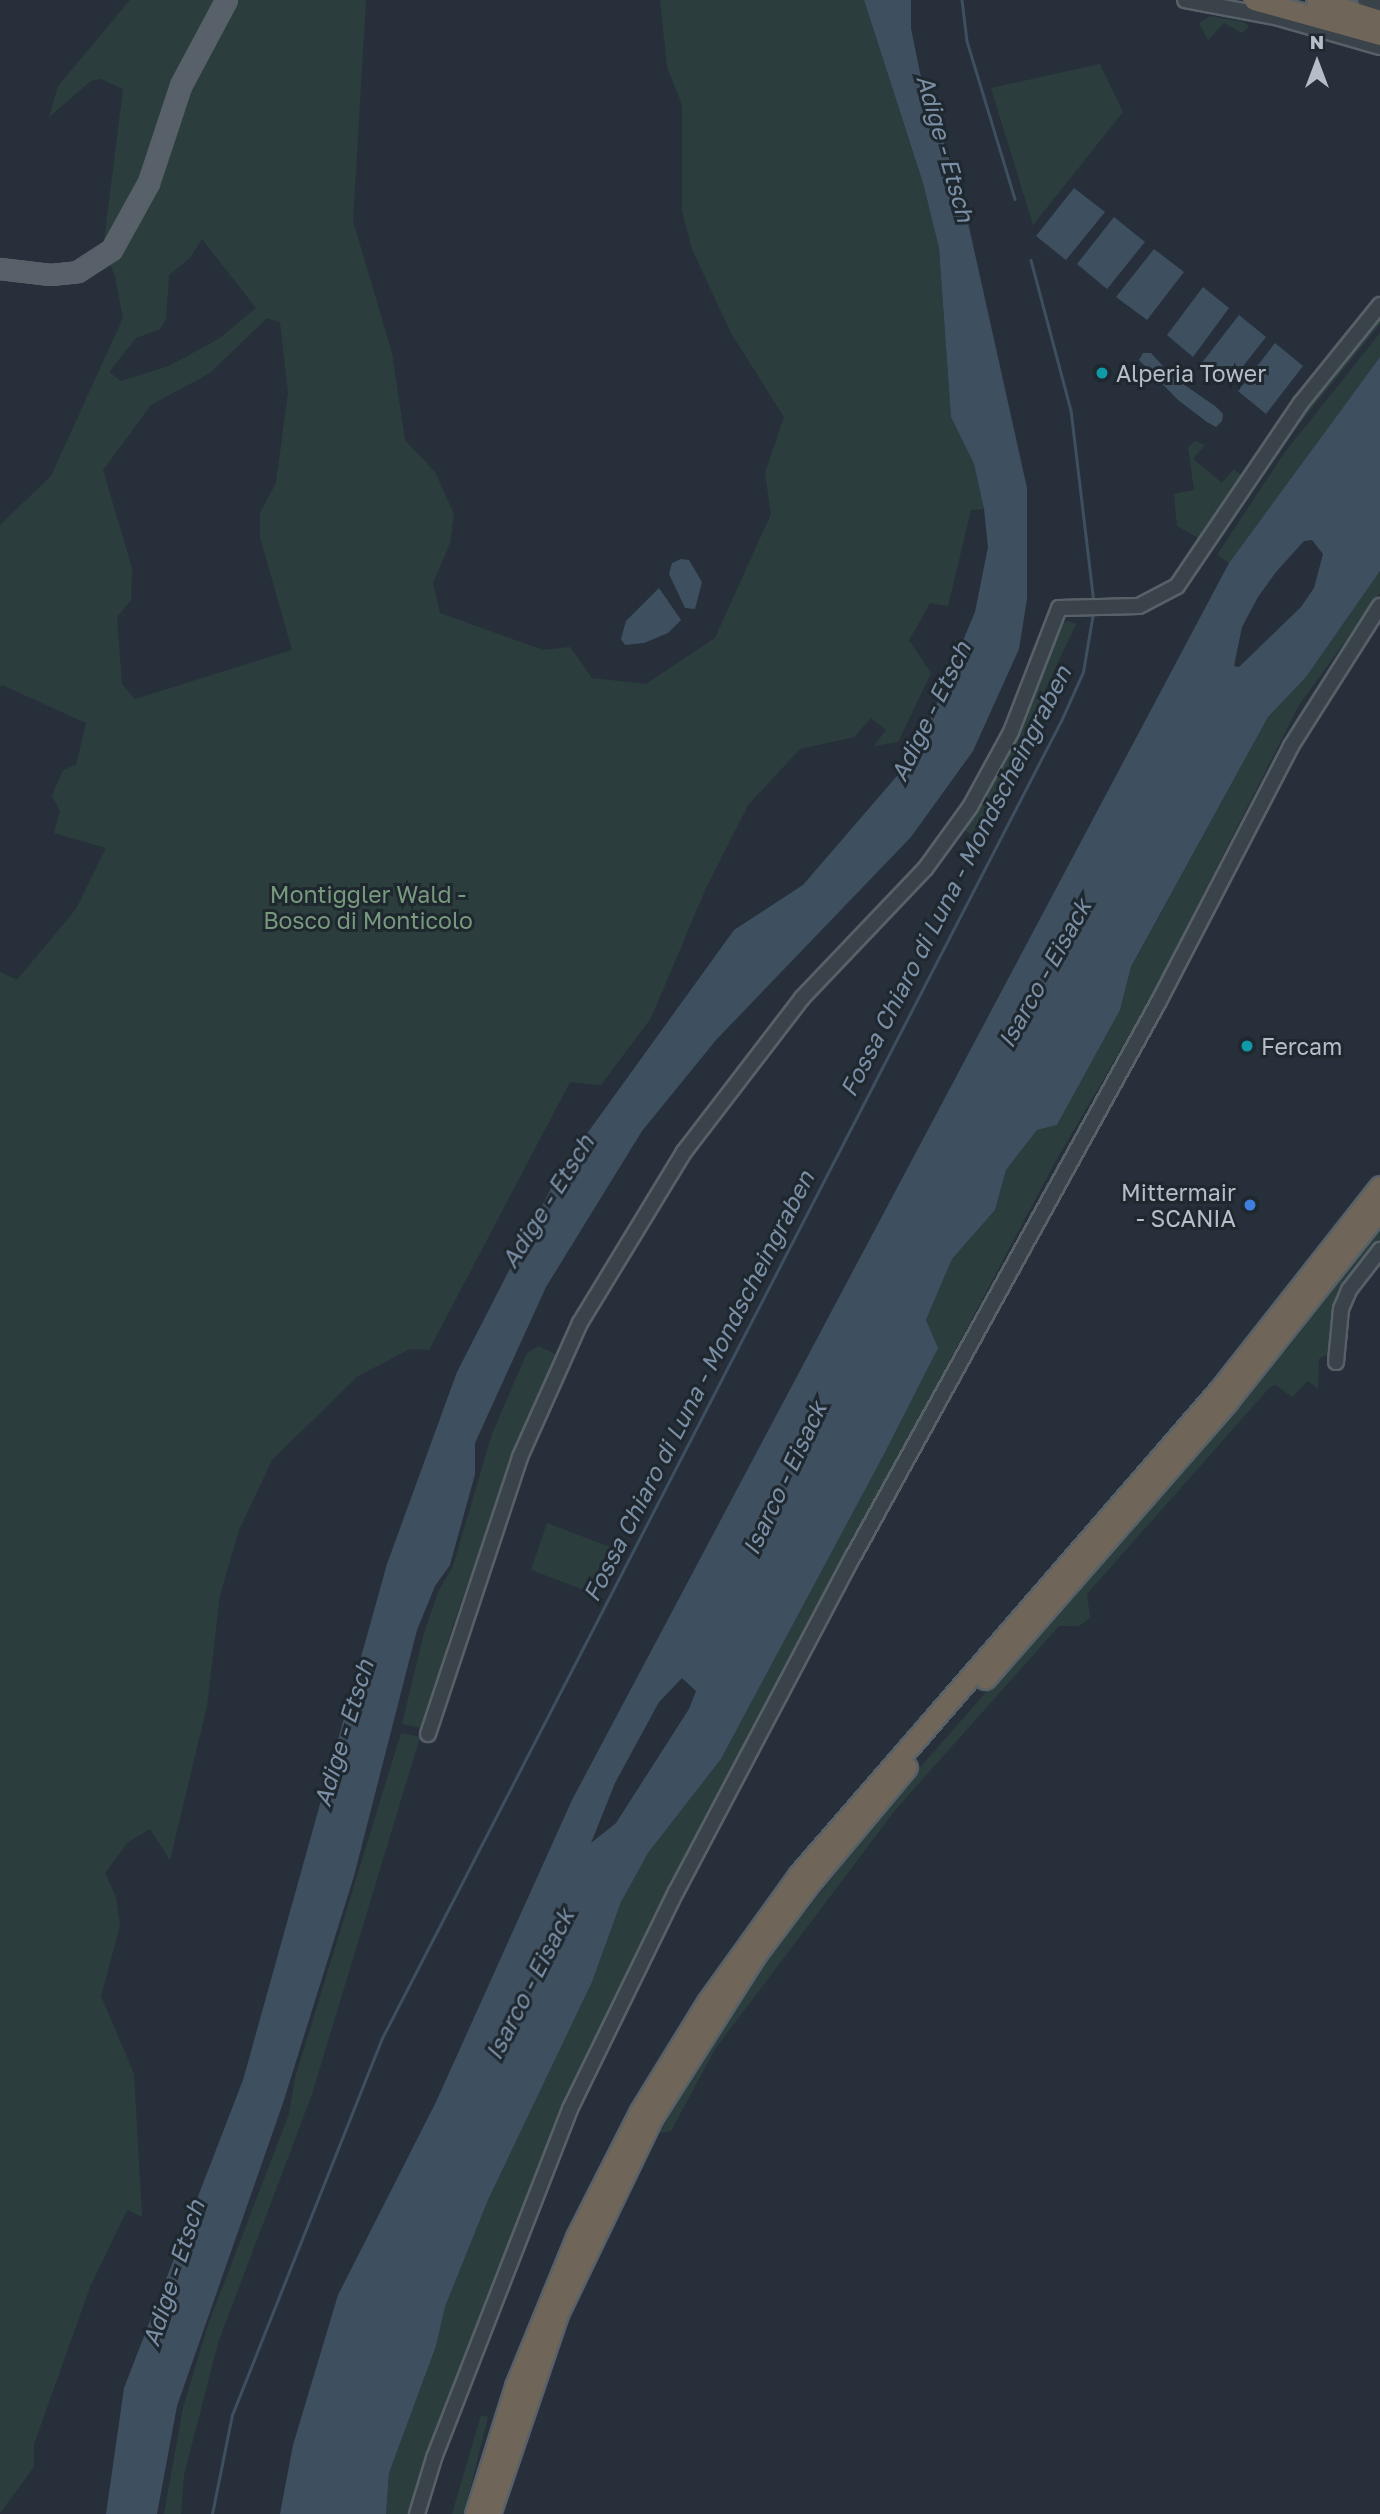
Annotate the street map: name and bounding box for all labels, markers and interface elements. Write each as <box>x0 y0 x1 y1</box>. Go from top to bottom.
north arrow <box>1282 28 1352 98</box>
text: N <box>1310 30 1324 53</box>
water label: Adige - Etsch <box>911 71 981 225</box>
place label: Alperia Tower <box>1116 359 1266 387</box>
marker: Alperia Tower <box>1094 365 1110 381</box>
water label: Adige - Etsch <box>884 637 976 785</box>
water label: Fossa Chiaro di Luna - Mondscheingraben <box>833 661 1077 1101</box>
park label: Montiggler Wald - Bosco di Monticolo <box>263 880 473 934</box>
water label: Isarco - Eisack <box>991 894 1097 1052</box>
place label: Fercam <box>1261 1032 1342 1060</box>
marker: Fercam <box>1239 1038 1255 1054</box>
water label: Adige - Etsch <box>495 1129 599 1273</box>
water label: Fossa Chiaro di Luna - Mondscheingraben <box>576 1166 820 1606</box>
place label: Mittermair - SCANIA <box>1121 1178 1236 1232</box>
marker: Mittermair - SCANIA <box>1242 1197 1258 1213</box>
water label: Isarco - Eisack <box>736 1397 832 1559</box>
water label: Adige - Etsch <box>307 1656 379 1810</box>
water label: Isarco - Eisack <box>479 1904 579 2064</box>
water label: Adige - Etsch <box>136 2196 210 2350</box>

